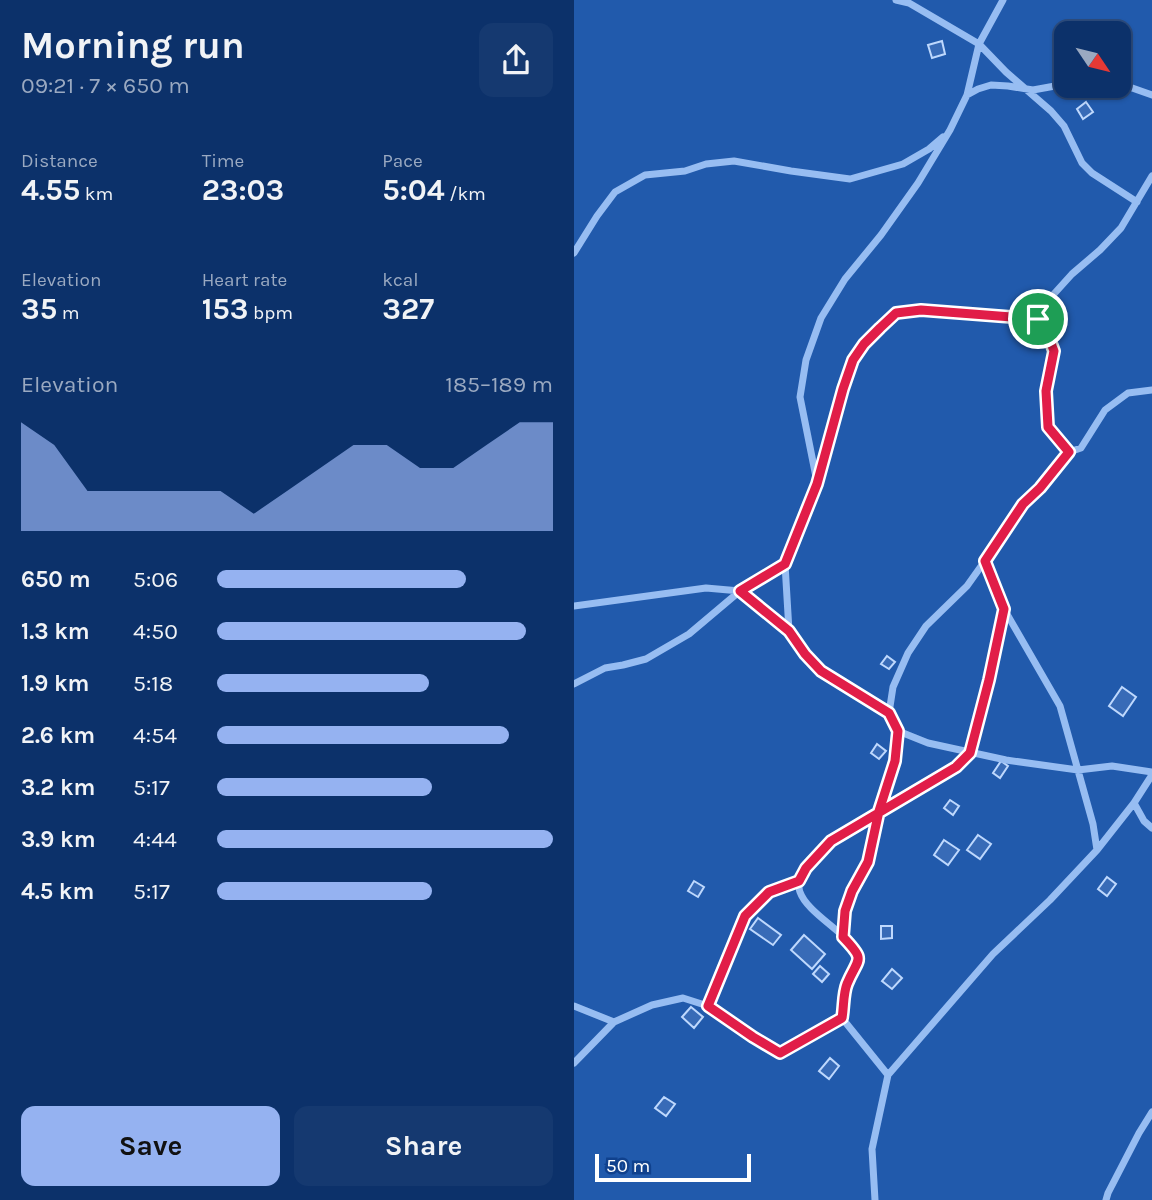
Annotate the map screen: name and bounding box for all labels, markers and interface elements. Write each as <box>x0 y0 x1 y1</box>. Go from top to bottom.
north arrow <box>1054 21 1130 98</box>
map controls <box>1054 21 1131 98</box>
text: Morning run <box>21 23 245 68</box>
button: share <box>479 23 553 97</box>
text: 09:21 · 7 × 650 m <box>21 72 190 99</box>
text: Distance <box>21 150 98 172</box>
text: Time <box>202 150 244 172</box>
text: Pace <box>382 150 423 172</box>
text: 4.55 <box>21 172 80 208</box>
text: 23:03 <box>202 172 284 208</box>
text: 5:04 <box>382 172 445 208</box>
text: km <box>80 183 113 205</box>
text: /km <box>445 183 486 205</box>
text: Elevation <box>21 269 101 291</box>
text: Heart rate <box>202 269 287 291</box>
text: kcal <box>382 269 419 291</box>
pin <box>1008 289 1068 349</box>
text: 35 <box>21 291 57 327</box>
text: 153 <box>202 291 248 327</box>
text: 327 <box>382 291 434 327</box>
icon: arrive <box>1019 300 1057 338</box>
text: m <box>57 302 79 324</box>
text: bpm <box>248 302 293 324</box>
text: Elevation <box>21 371 118 398</box>
text: 185–189 m <box>445 371 553 398</box>
text: 650 m <box>21 566 91 593</box>
text: 5:06 <box>133 566 178 593</box>
text: 1.3 km <box>21 618 90 645</box>
text: 4:50 <box>133 618 178 645</box>
text: 1.9 km <box>21 670 89 697</box>
text: 5:18 <box>133 670 173 697</box>
text: 2.6 km <box>21 722 95 749</box>
text: 4:54 <box>133 722 177 749</box>
text: 3.2 km <box>21 774 95 801</box>
text: 5:17 <box>133 774 170 801</box>
text: 3.9 km <box>21 826 96 853</box>
text: 4:44 <box>133 826 177 853</box>
text: 4.5 km <box>21 878 94 905</box>
text: 5:17 <box>133 878 170 905</box>
button: Save <box>21 1106 280 1186</box>
button: Share <box>294 1106 553 1186</box>
scale bar <box>595 1151 751 1183</box>
text: 50 m <box>606 1155 650 1177</box>

